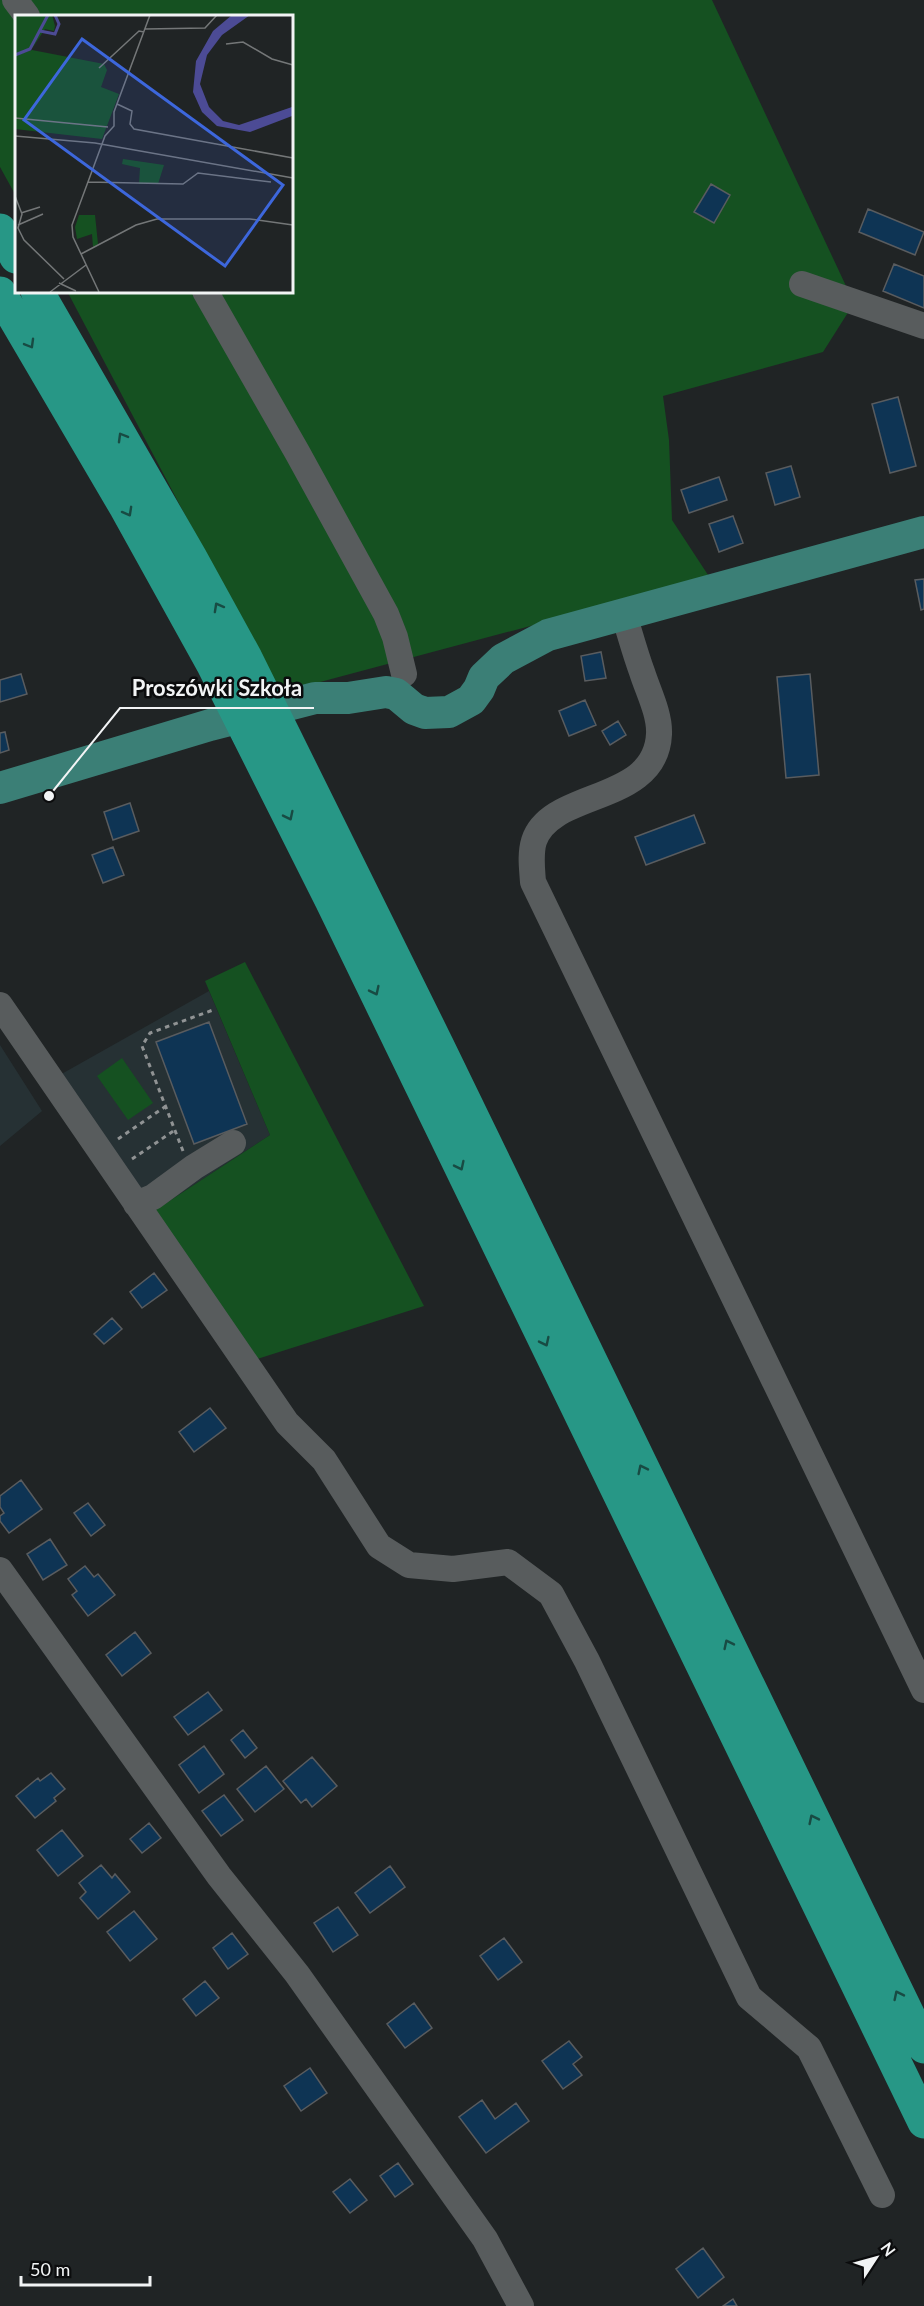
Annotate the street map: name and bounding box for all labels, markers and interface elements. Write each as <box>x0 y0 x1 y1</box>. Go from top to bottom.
inset map <box>15 15 292 292</box>
one-way arrow <box>22 338 34 348</box>
one-way arrow <box>118 433 129 443</box>
one-way arrow <box>121 506 132 516</box>
one-way arrow <box>214 603 225 613</box>
callout: Proszówki Szkoła <box>120 668 314 708</box>
text: Proszówki Szkoła <box>132 674 302 701</box>
one-way arrow <box>281 809 293 820</box>
one-way arrow <box>367 984 379 995</box>
one-way arrow <box>453 1160 464 1171</box>
one-way arrow <box>538 1335 550 1346</box>
one-way arrow <box>638 1464 650 1475</box>
one-way arrow <box>723 1639 735 1650</box>
one-way arrow <box>809 1815 820 1826</box>
one-way arrow <box>894 1990 906 2001</box>
north arrow <box>846 2228 906 2288</box>
text: N <box>877 2238 900 2259</box>
scale bar <box>21 2249 150 2287</box>
text: 50 m <box>30 2258 70 2280</box>

